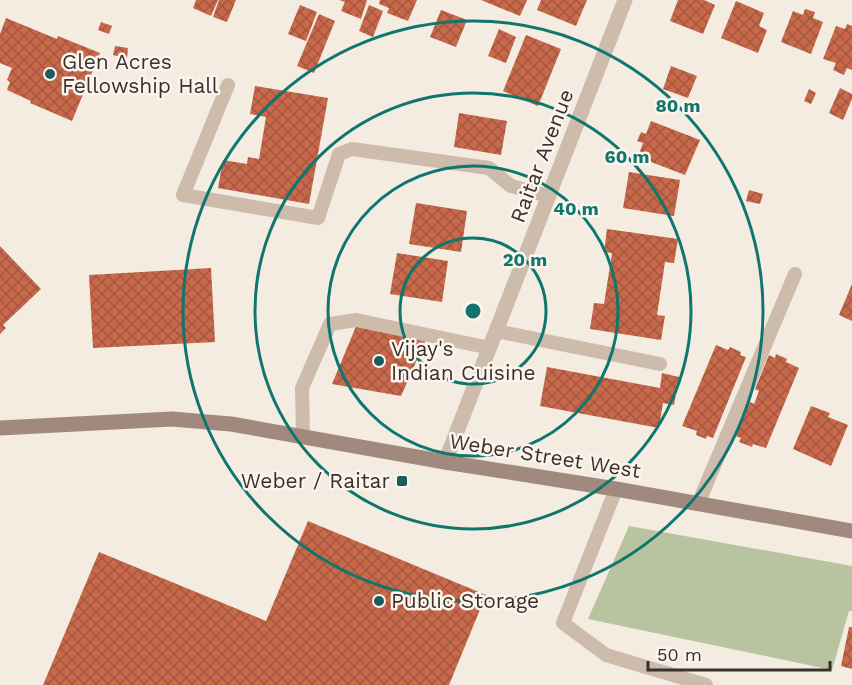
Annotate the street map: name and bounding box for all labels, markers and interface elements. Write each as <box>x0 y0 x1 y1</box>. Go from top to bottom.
place label: Glen Acres Fellowship Hall <box>62 49 219 98</box>
marker: Glen Acres Fellowship Hall <box>43 67 57 81</box>
street label: Raitar Avenue <box>505 86 578 226</box>
text: 80 m <box>656 95 700 116</box>
text: 60 m <box>605 146 649 167</box>
text: 40 m <box>553 198 599 219</box>
text: 20 m <box>503 249 547 270</box>
centre of rings <box>463 301 483 321</box>
place label: Vijay's Indian Cuisine <box>391 336 536 385</box>
marker: Vijay's Indian Cuisine <box>372 354 386 368</box>
street label: Weber Street West <box>448 428 643 483</box>
place label: Weber / Raitar <box>241 468 390 493</box>
marker: Weber / Raitar <box>395 474 409 488</box>
place label: Public Storage <box>391 588 539 613</box>
marker: Public Storage <box>372 594 386 608</box>
scale bar <box>648 634 830 672</box>
text: 50 m <box>657 644 702 665</box>

